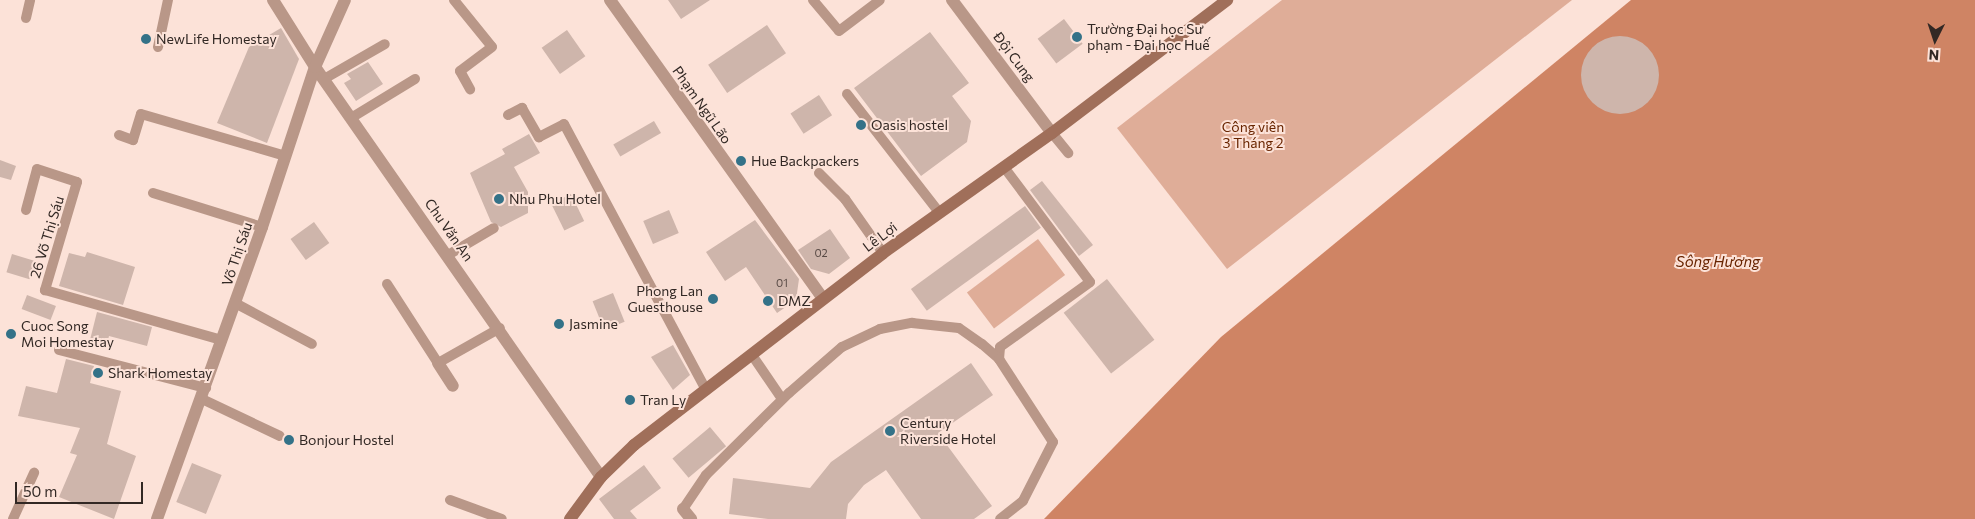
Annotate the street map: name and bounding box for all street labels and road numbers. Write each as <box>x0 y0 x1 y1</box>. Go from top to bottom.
street label: Đội Cung <box>990 29 1038 85</box>
street label: Phạm Ngũ Lão <box>669 63 735 147</box>
street label: 26 Võ Thị Sáu <box>27 194 67 280</box>
street label: Chu Văn An <box>421 195 477 265</box>
street label: Lê Lợi <box>860 219 900 255</box>
street label: Võ Thị Sáu <box>218 220 256 288</box>

